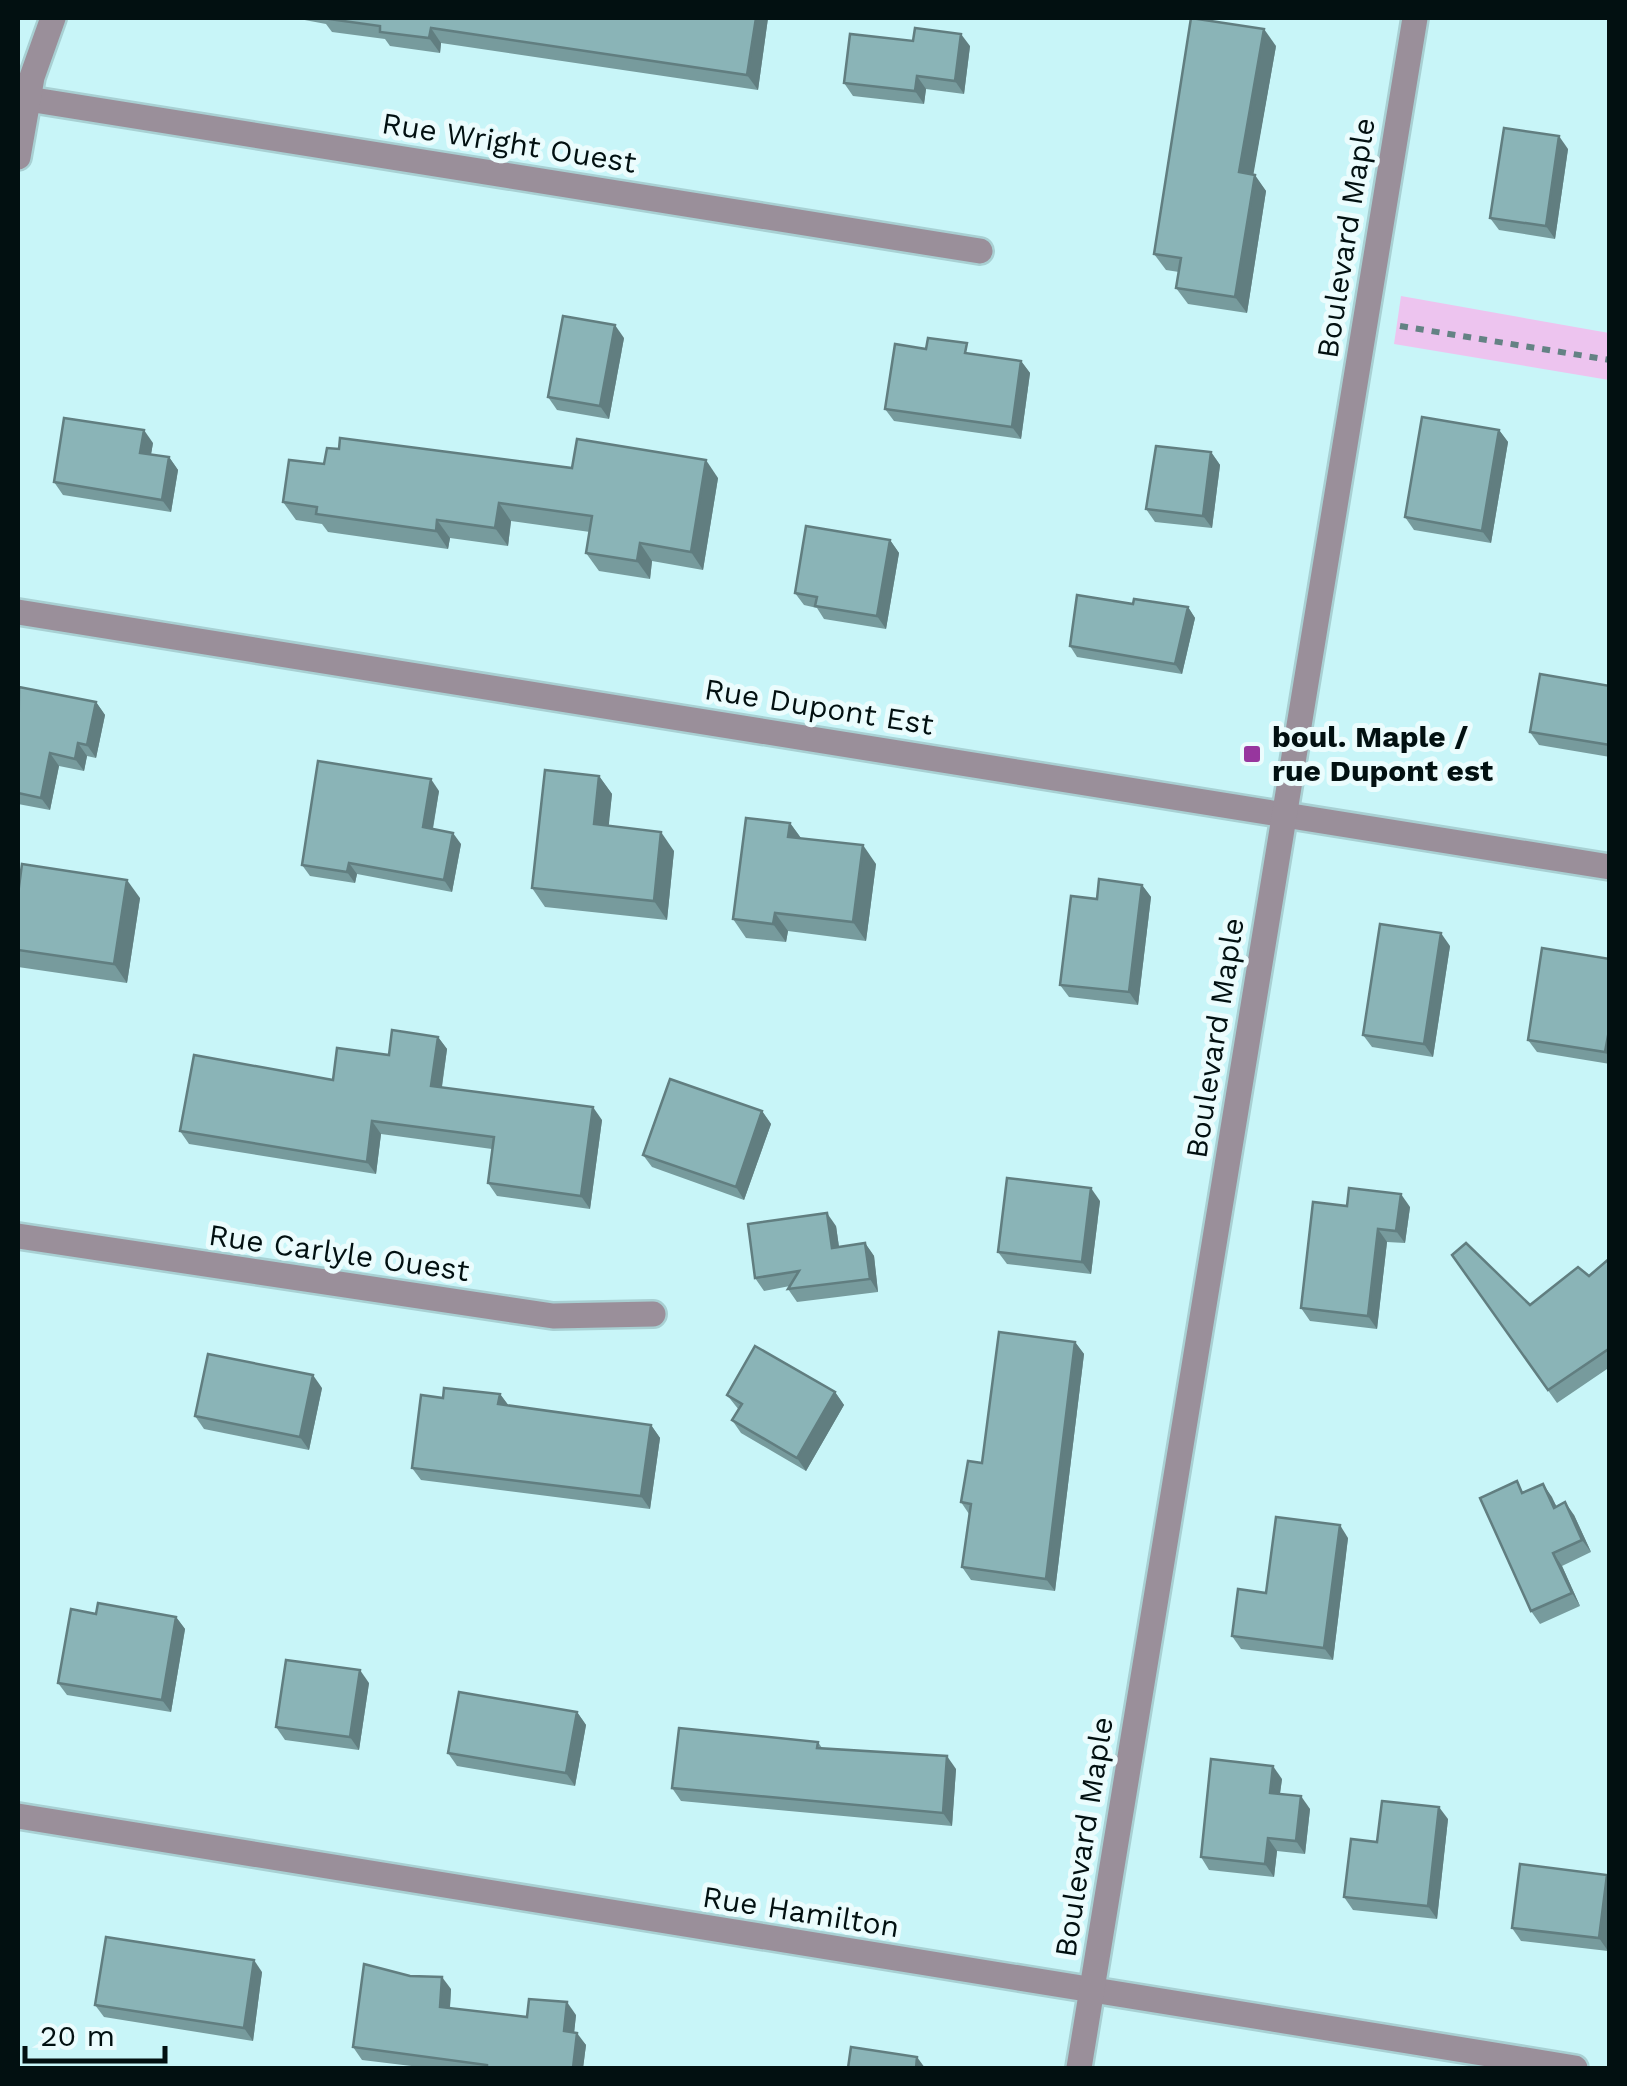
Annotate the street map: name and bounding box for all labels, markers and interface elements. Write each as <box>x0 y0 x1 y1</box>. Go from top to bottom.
street label: Rue Wright Ouest <box>379 105 639 180</box>
street label: Boulevard Maple <box>1309 115 1382 361</box>
street label: Rue Dupont Est <box>702 671 936 742</box>
place label: boul. Maple / rue Dupont est <box>1272 719 1493 788</box>
marker: boul. Maple / rue Dupont est <box>1241 743 1263 765</box>
street label: Boulevard Maple <box>1178 915 1251 1161</box>
street label: Rue Carlyle Ouest <box>207 1217 472 1288</box>
street label: Boulevard Maple <box>1047 1714 1120 1960</box>
street label: Rue Hamilton <box>700 1879 902 1944</box>
scale bar <box>25 2001 165 2063</box>
text: 20 m <box>40 2018 115 2053</box>

